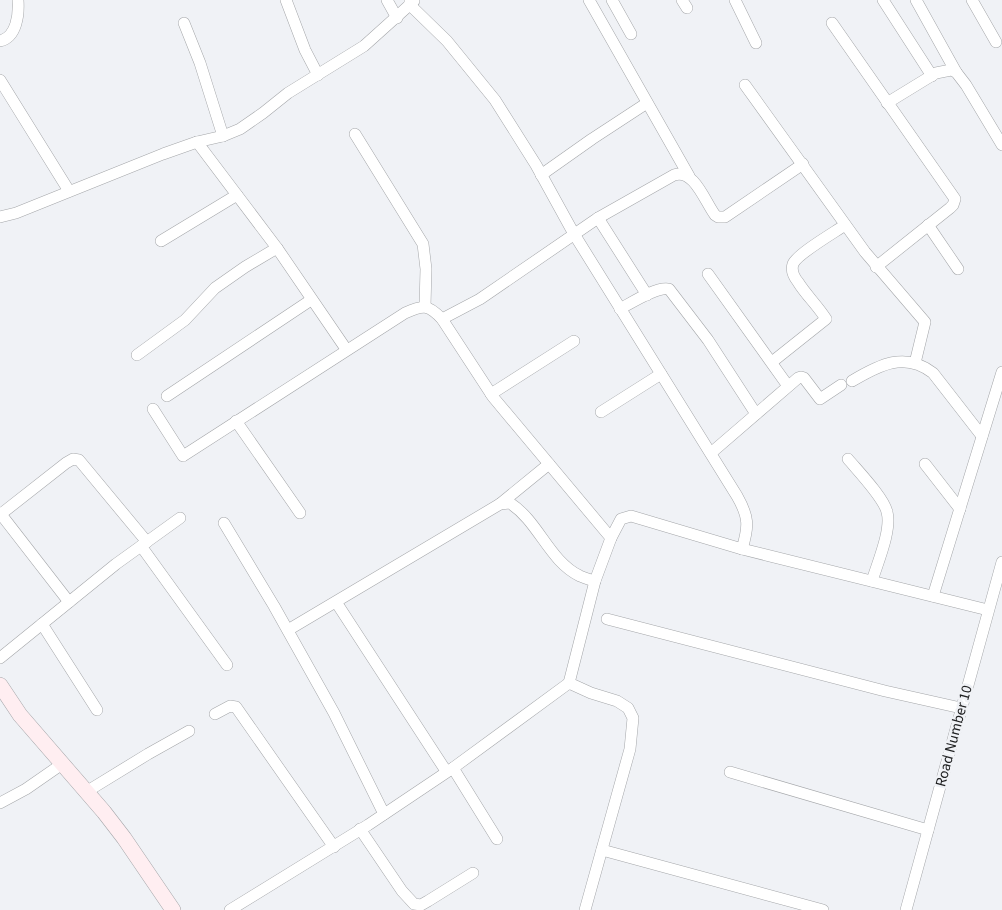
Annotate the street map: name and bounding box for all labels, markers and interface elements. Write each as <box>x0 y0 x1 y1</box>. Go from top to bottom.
street label: Road Number 10 <box>930 683 978 789</box>

